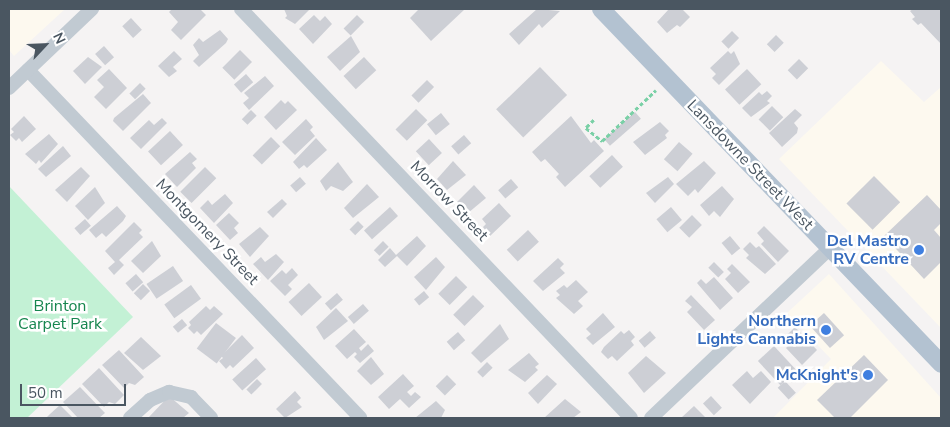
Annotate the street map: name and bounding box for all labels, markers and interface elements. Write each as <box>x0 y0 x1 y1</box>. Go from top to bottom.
north arrow <box>20 20 70 70</box>
text: N <box>48 30 70 47</box>
street label: Lansdowne Street West <box>683 96 817 234</box>
street label: Morrow Street <box>406 157 492 245</box>
street label: Montgomery Street <box>152 175 262 289</box>
place label: Del Mastro RV Centre <box>827 231 909 269</box>
marker: Del Mastro RV Centre <box>913 244 925 256</box>
park label: Brinton Carpet Park <box>18 296 102 334</box>
place label: Northern Lights Cannabis <box>697 311 816 349</box>
marker: Northern Lights Cannabis <box>820 324 832 336</box>
place label: McKnight's <box>776 365 858 385</box>
marker: McKnight's <box>862 369 874 381</box>
scale bar <box>22 374 129 406</box>
text: 50 m <box>28 383 63 403</box>

